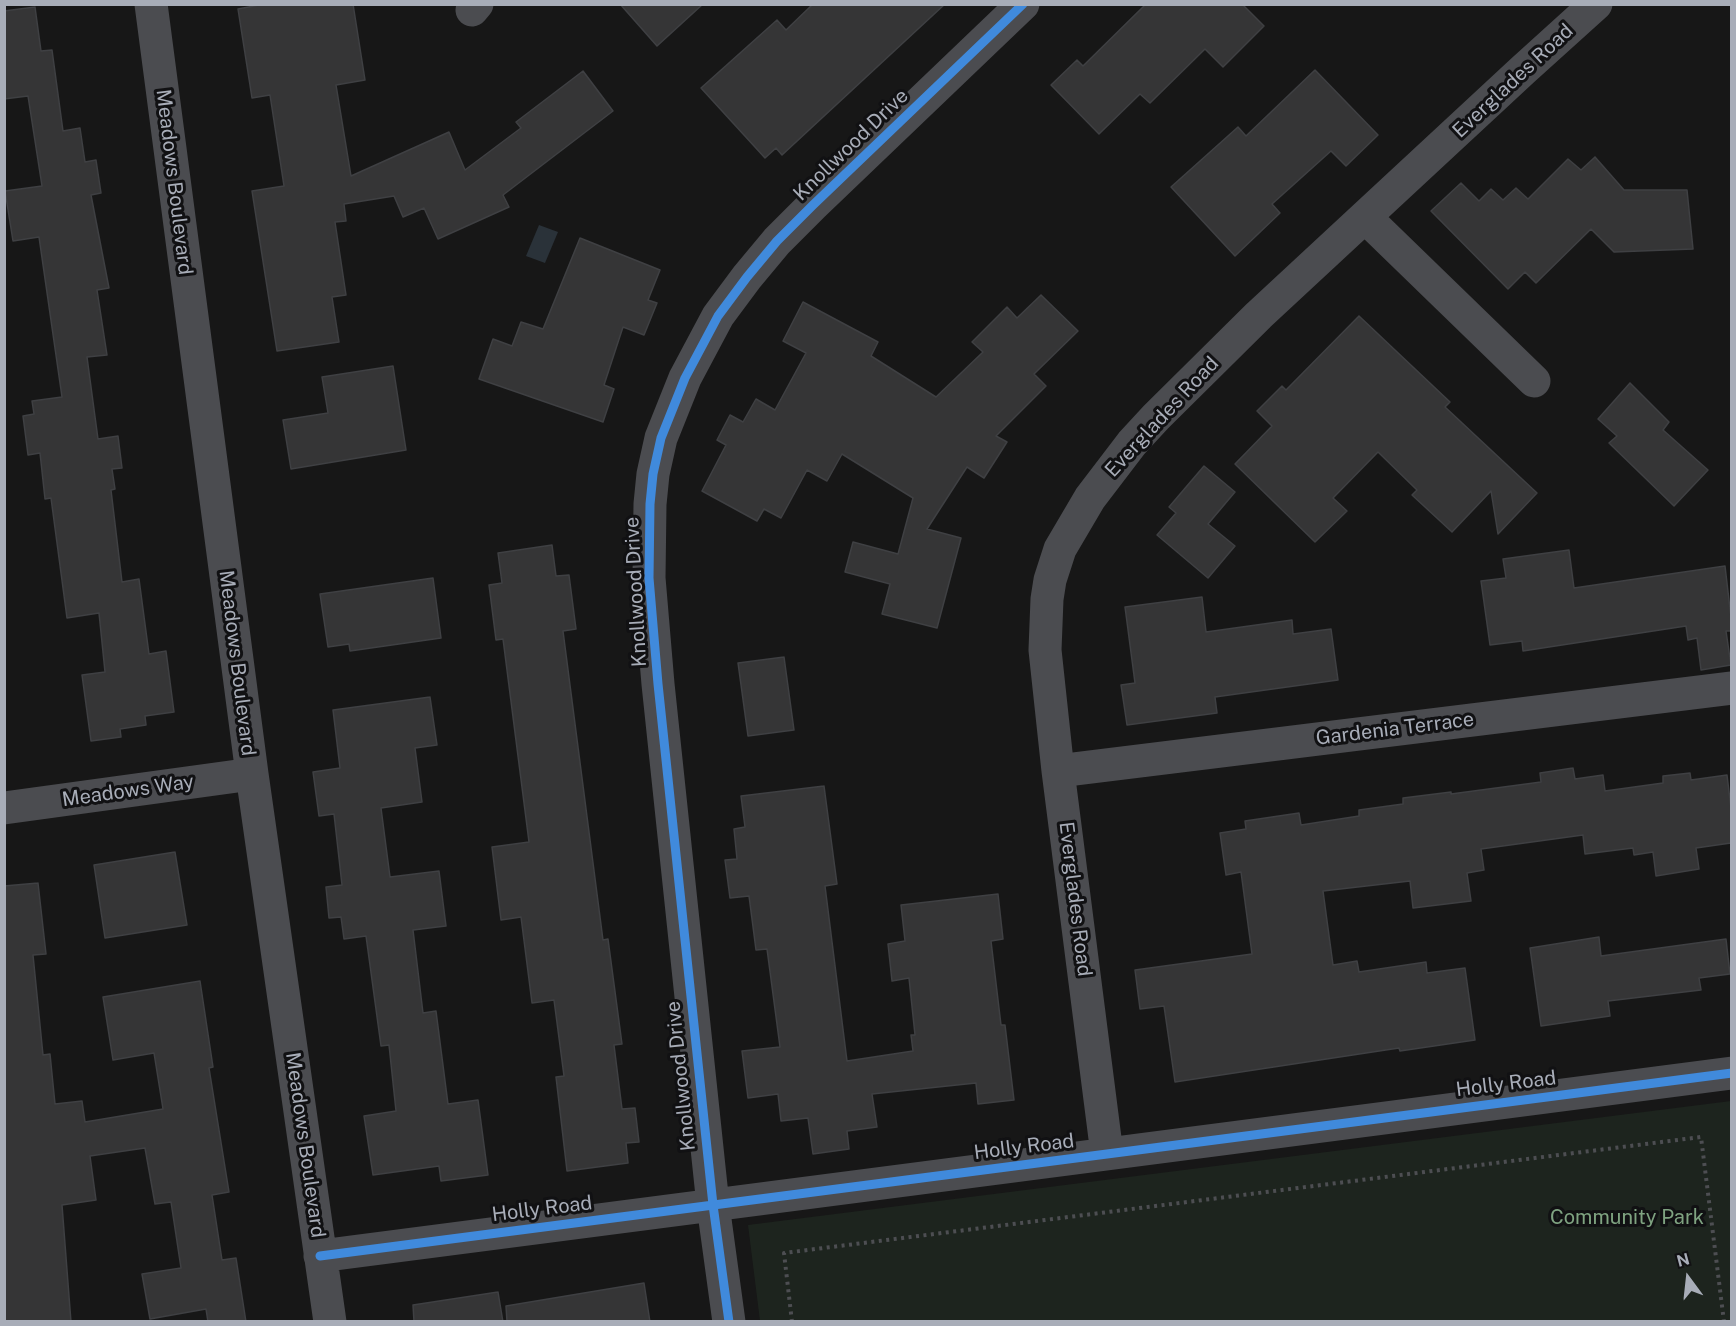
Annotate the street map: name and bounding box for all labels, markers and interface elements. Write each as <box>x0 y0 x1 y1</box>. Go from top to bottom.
street label: Everglades Road <box>1448 19 1578 143</box>
street label: Knollwood Drive <box>789 84 913 206</box>
street label: Meadows Boulevard <box>151 88 197 276</box>
street label: Everglades Road <box>1100 352 1224 482</box>
street label: Knollwood Drive <box>620 516 652 668</box>
street label: Meadows Boulevard <box>214 569 260 757</box>
street label: Gardenia Terrace <box>1314 707 1476 751</box>
street label: Meadows Way <box>61 770 195 812</box>
street label: Everglades Road <box>1054 820 1096 978</box>
street label: Knollwood Drive <box>661 1000 701 1152</box>
street label: Meadows Boulevard <box>280 1051 330 1239</box>
street label: Holly Road <box>1454 1066 1558 1102</box>
street label: Holly Road <box>972 1129 1076 1165</box>
street label: Holly Road <box>490 1191 594 1227</box>
park label: Community Park <box>1550 1206 1704 1230</box>
north arrow <box>1658 1248 1718 1308</box>
text: N <box>1675 1249 1692 1271</box>

